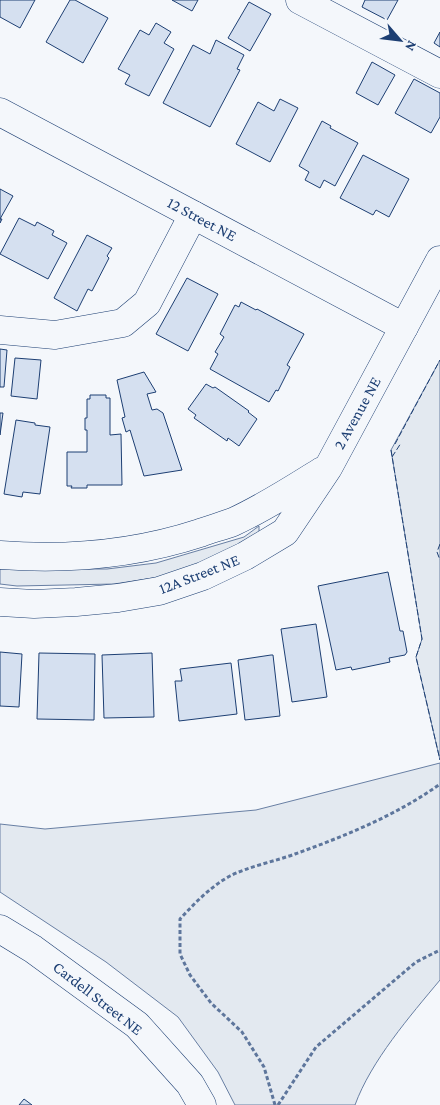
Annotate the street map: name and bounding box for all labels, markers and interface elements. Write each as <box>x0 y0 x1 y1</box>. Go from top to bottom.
north arrow <box>375 15 425 65</box>
text: N <box>402 38 421 54</box>
street label: 12 Street NE <box>165 194 240 244</box>
street label: 2 Avenue NE <box>330 374 384 452</box>
street label: 12A Street NE <box>156 551 242 597</box>
street label: Cardell Street NE <box>50 958 146 1038</box>

